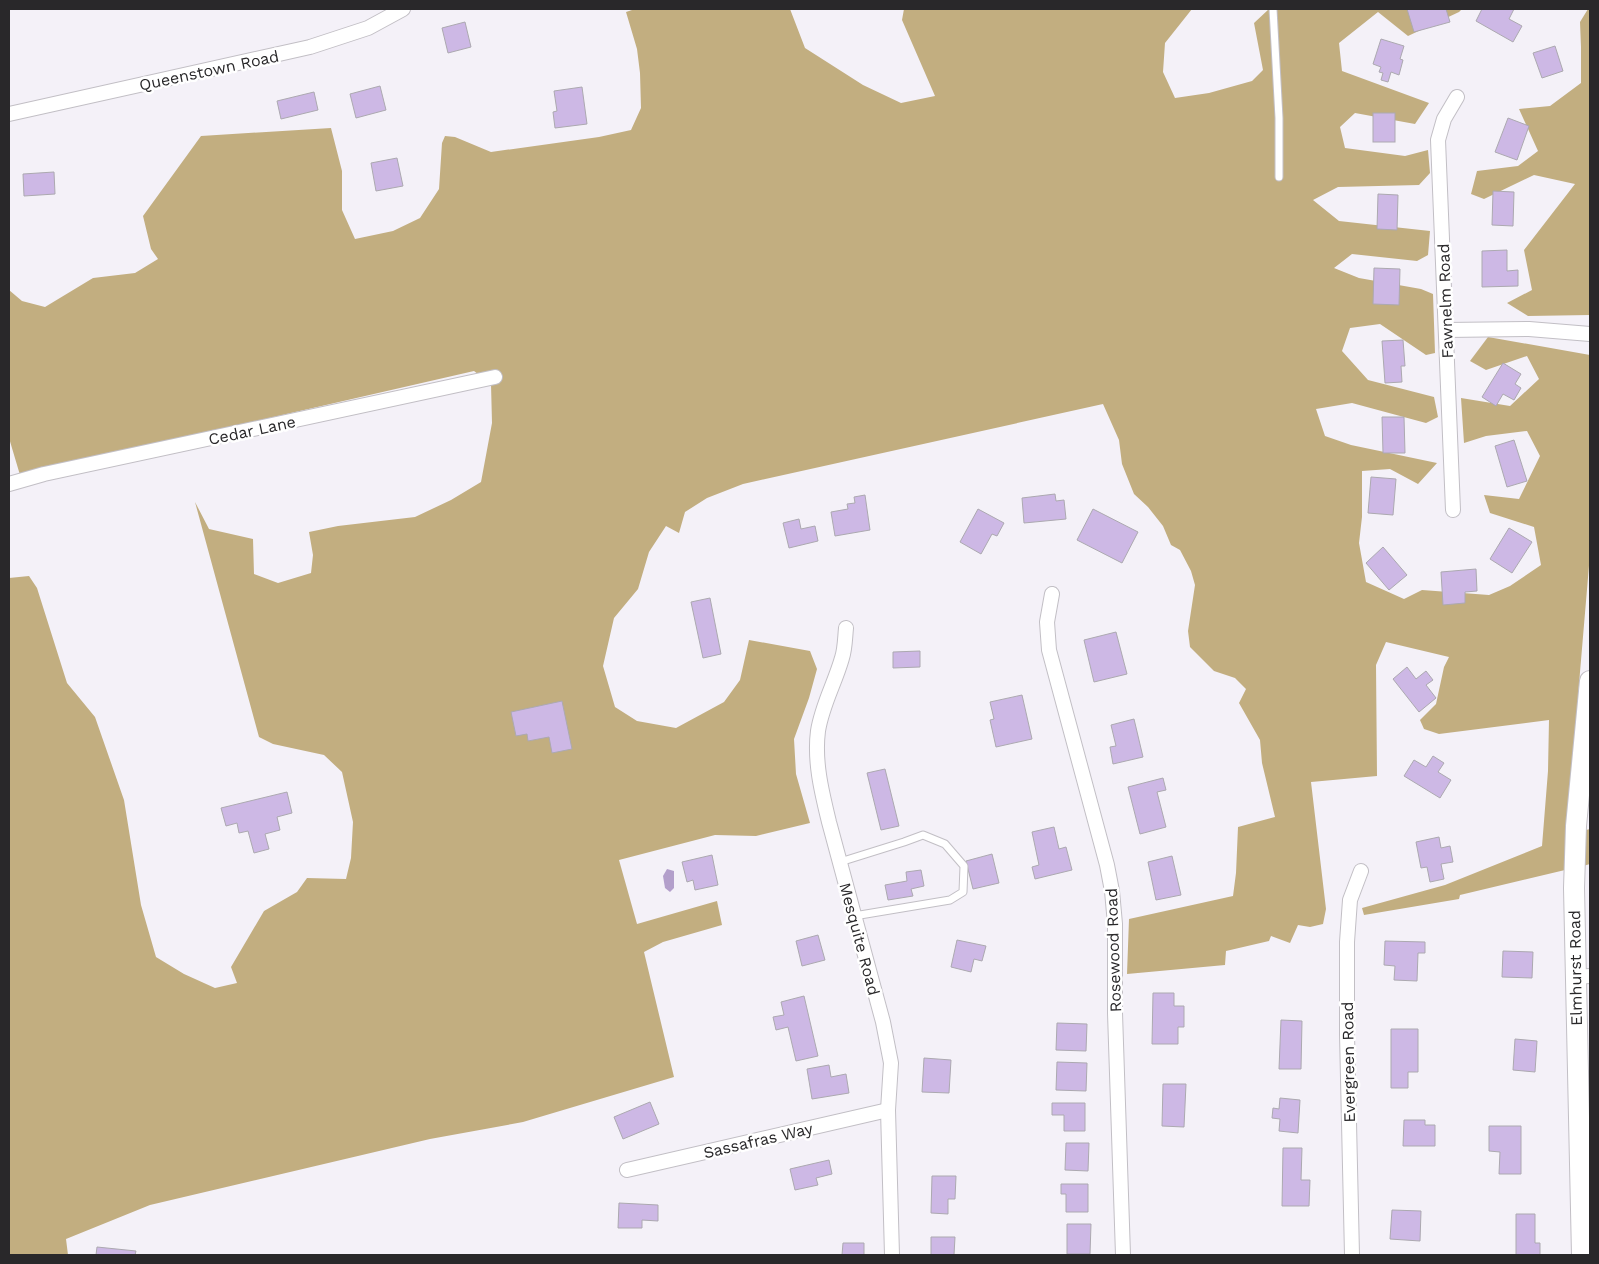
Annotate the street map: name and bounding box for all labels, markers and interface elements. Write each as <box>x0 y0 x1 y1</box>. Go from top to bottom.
street label: Queenstown Road <box>137 46 281 95</box>
street label: Fawnelm Road <box>1434 243 1457 359</box>
street label: Cedar Lane <box>207 412 297 449</box>
street label: Mesquite Road <box>835 881 884 998</box>
street label: Rosewood Road <box>1102 888 1125 1012</box>
street label: Elmhurst Road <box>1565 910 1586 1026</box>
street label: Evergreen Road <box>1338 1001 1359 1123</box>
street label: Sassafras Way <box>702 1118 815 1162</box>

